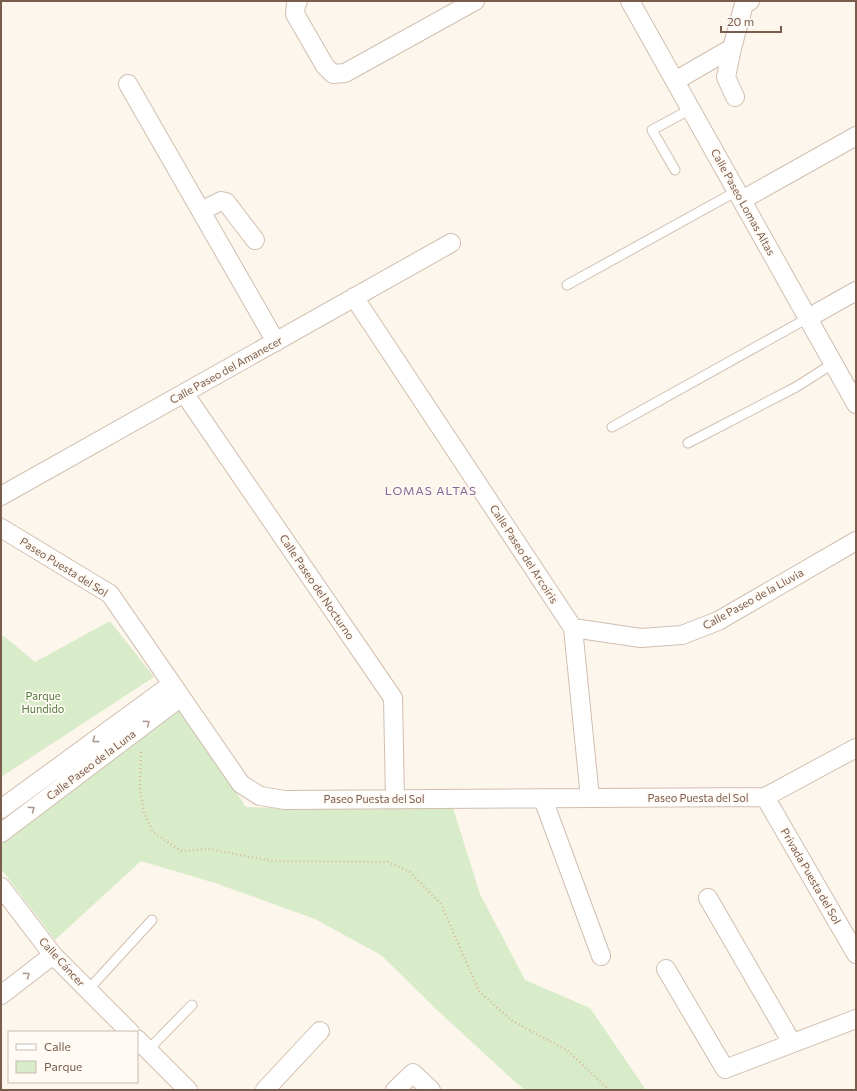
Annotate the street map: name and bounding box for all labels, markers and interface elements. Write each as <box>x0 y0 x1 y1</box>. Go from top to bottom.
scale bar <box>721 8 781 34</box>
text: 20 m <box>727 14 754 28</box>
street label: Calle Paseo Lomas Altas <box>709 146 778 257</box>
street label: Calle Paseo del Amanecer <box>167 333 285 406</box>
district label: LOMAS ALTAS <box>385 483 477 497</box>
street label: Calle Paseo del Arcoíris <box>488 502 561 605</box>
street label: Calle Paseo del Nocturno <box>277 532 358 642</box>
street label: Paseo Puesta del Sol <box>18 534 111 599</box>
street label: Calle Paseo de la Lluvia <box>700 565 805 632</box>
park label: Parque Hundido <box>22 689 65 715</box>
one-way arrow <box>143 720 150 727</box>
street label: Calle Paseo de la Luna <box>44 727 138 802</box>
one-way arrow <box>92 735 99 743</box>
street label: Paseo Puesta del Sol <box>647 791 749 804</box>
street label: Paseo Puesta del Sol <box>323 792 425 805</box>
one-way arrow <box>28 807 35 814</box>
street label: Privada Puesta del Sol <box>779 825 844 926</box>
street label: Calle Cáncer <box>37 934 88 989</box>
one-way arrow <box>23 973 30 980</box>
legend <box>8 1031 138 1083</box>
text: Calle <box>44 1039 71 1053</box>
text: Parque <box>44 1059 82 1073</box>

